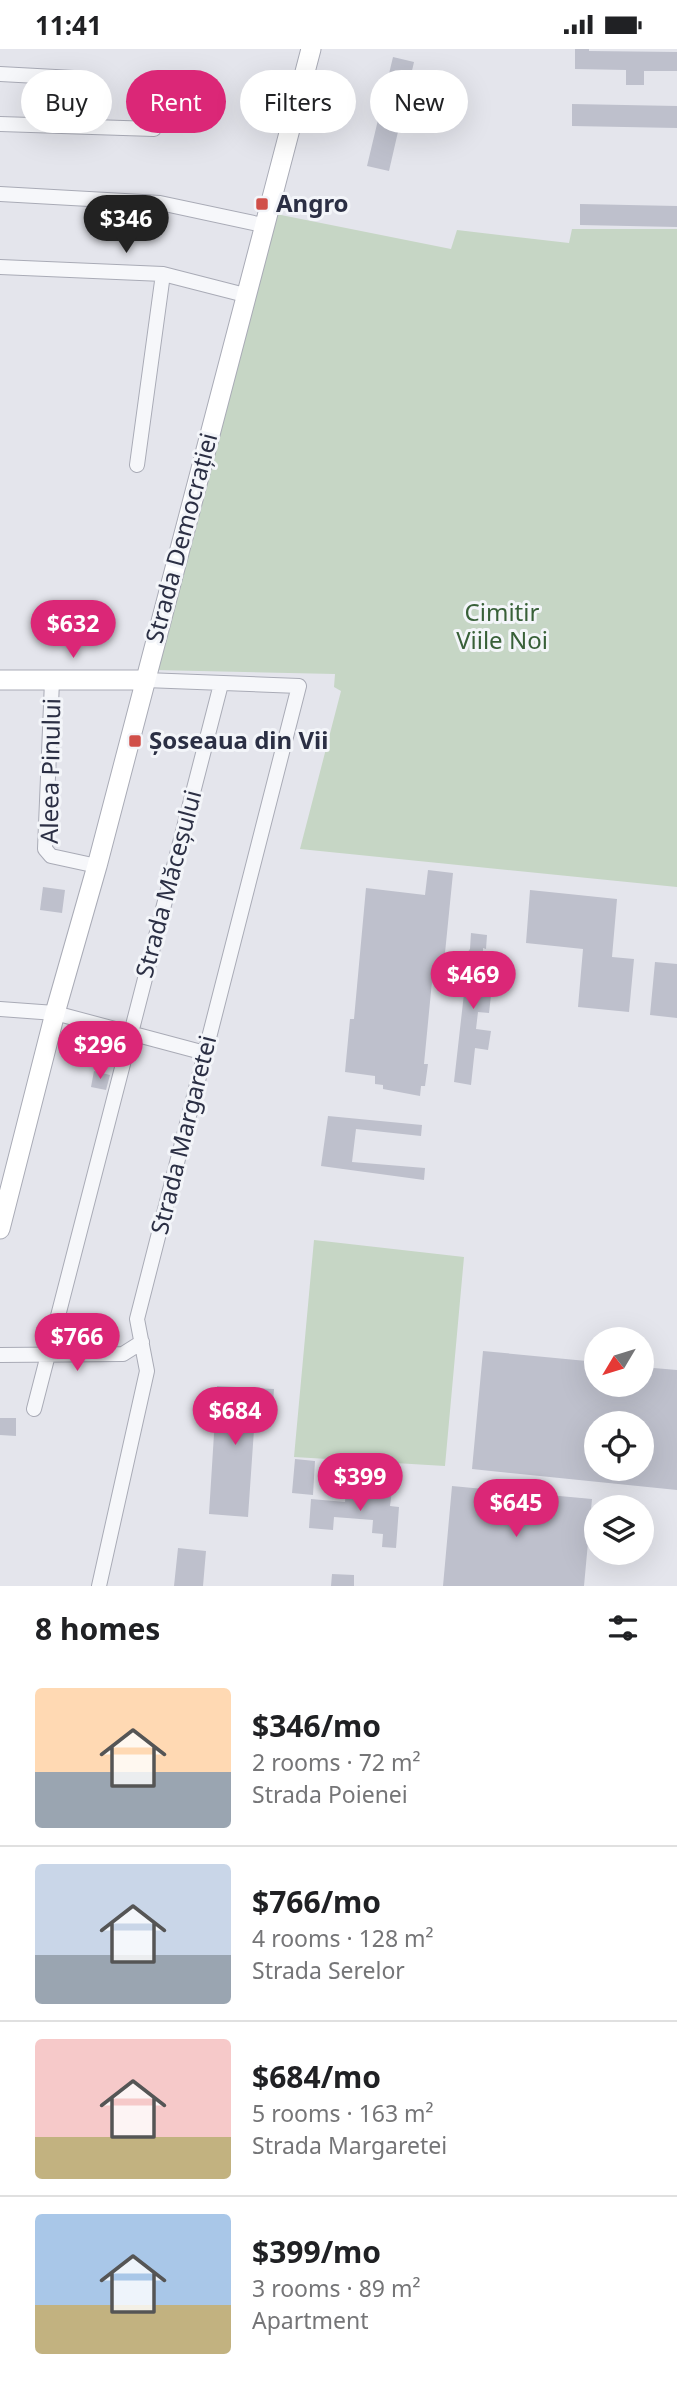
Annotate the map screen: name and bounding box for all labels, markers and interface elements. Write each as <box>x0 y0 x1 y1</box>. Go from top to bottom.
text: 11:41 <box>35 7 102 43</box>
chip: Buy <box>21 70 112 133</box>
chip: Rent <box>126 70 226 133</box>
chip: Filters <box>240 70 356 133</box>
chip: New <box>370 70 468 133</box>
place label: Angro <box>276 186 349 219</box>
pin: $346 <box>85 195 167 255</box>
marker: Angro <box>254 196 270 212</box>
text: $346 <box>100 202 152 234</box>
street label: Strada Democrației <box>137 429 224 646</box>
park label: Cimitir Viile Noi <box>456 595 548 656</box>
pin: $632 <box>32 601 114 660</box>
text: $632 <box>47 607 99 639</box>
street label: Aleea Pinului <box>32 698 67 844</box>
place label: Șoseaua din Vii <box>149 723 328 756</box>
marker: Șoseaua din Vii <box>127 733 143 749</box>
street label: Strada Măceșului <box>127 786 208 981</box>
pin: $469 <box>432 951 514 1011</box>
text: $469 <box>447 958 499 990</box>
pin: $296 <box>59 1021 141 1081</box>
text: $296 <box>74 1028 126 1060</box>
street label: Strada Margaretei <box>142 1032 223 1237</box>
pin: $766 <box>36 1313 118 1373</box>
text: $766 <box>51 1320 103 1352</box>
north arrow <box>584 1327 654 1397</box>
map controls <box>584 1327 654 1565</box>
pin: $684 <box>194 1387 276 1447</box>
text: $684 <box>209 1394 261 1426</box>
button: locate <box>584 1411 654 1481</box>
pin: $399 <box>319 1453 401 1513</box>
text: $399 <box>334 1460 386 1492</box>
pin: $645 <box>475 1479 557 1539</box>
text: $645 <box>490 1486 542 1518</box>
button: layers <box>584 1495 654 1565</box>
text: 8 homes <box>35 1608 160 1649</box>
icon: filters <box>604 1609 642 1647</box>
text: $346/mo <box>252 1705 381 1746</box>
icon: home <box>91 1716 175 1800</box>
text: 2 rooms · 72 m² <box>252 1746 421 1778</box>
text: Strada Poienei <box>252 1778 408 1810</box>
text: $766/mo <box>252 1881 381 1922</box>
icon: home <box>91 1892 175 1976</box>
text: 4 rooms · 128 m² <box>252 1922 434 1954</box>
text: Strada Serelor <box>252 1954 405 1986</box>
text: $684/mo <box>252 2056 381 2097</box>
icon: home <box>91 2067 175 2151</box>
text: 5 rooms · 163 m² <box>252 2097 434 2129</box>
text: Strada Margaretei <box>252 2129 447 2161</box>
text: $399/mo <box>252 2231 381 2272</box>
icon: home <box>91 2242 175 2326</box>
text: 3 rooms · 89 m² <box>252 2272 421 2304</box>
text: Apartment <box>252 2304 369 2336</box>

